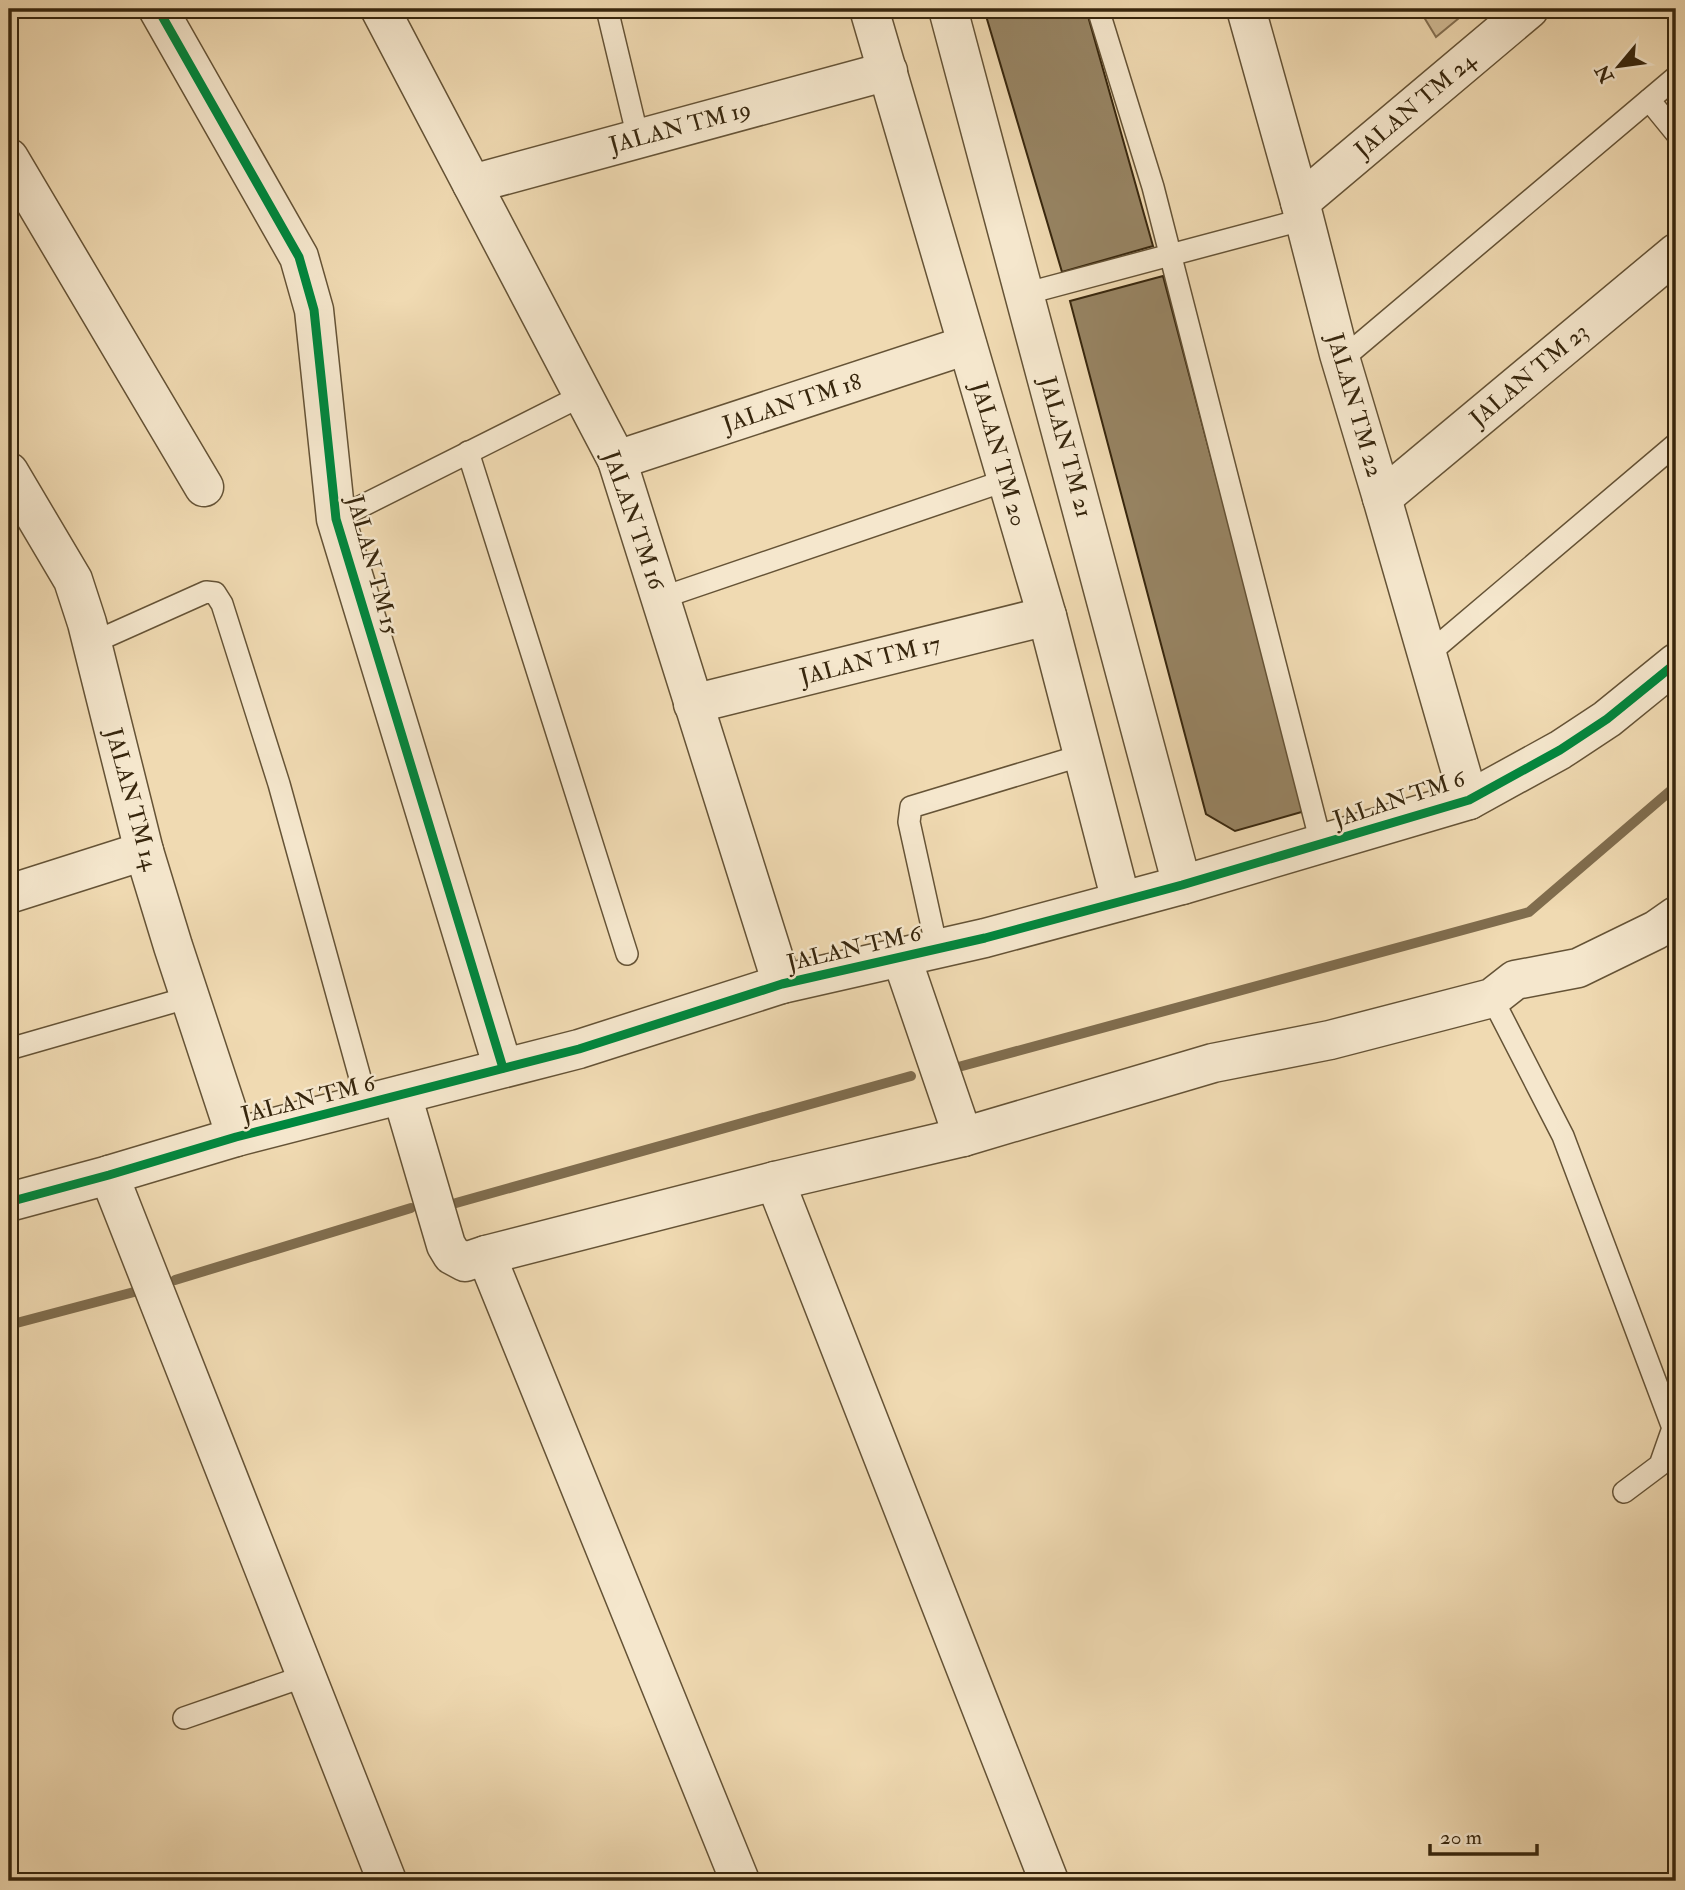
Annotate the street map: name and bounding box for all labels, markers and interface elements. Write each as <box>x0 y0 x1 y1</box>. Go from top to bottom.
north arrow <box>1584 32 1654 102</box>
street label: JALAN TM 24 <box>1348 45 1483 165</box>
text: N <box>1590 60 1620 88</box>
street label: JALAN TM 19 <box>605 94 754 160</box>
street label: JALAN TM 23 <box>1463 317 1594 434</box>
street label: JALAN TM 22 <box>1320 329 1389 480</box>
street label: JALAN TM 18 <box>718 367 865 439</box>
street label: JALAN TM 21 <box>1033 372 1099 521</box>
street label: JALAN TM 20 <box>964 378 1033 529</box>
street label: JALAN TM 16 <box>596 446 672 595</box>
street label: JALAN TM 15 <box>340 491 406 638</box>
street label: JALAN TM 17 <box>796 628 944 692</box>
street label: JALAN TM 14 <box>99 724 165 875</box>
street label: JALAN TM 6 <box>1329 764 1470 834</box>
street label: JALAN TM 6 <box>783 918 925 978</box>
street label: JALAN TM 6 <box>237 1068 379 1130</box>
scale bar <box>1430 1813 1536 1857</box>
text: 20 m <box>1440 1824 1482 1851</box>

